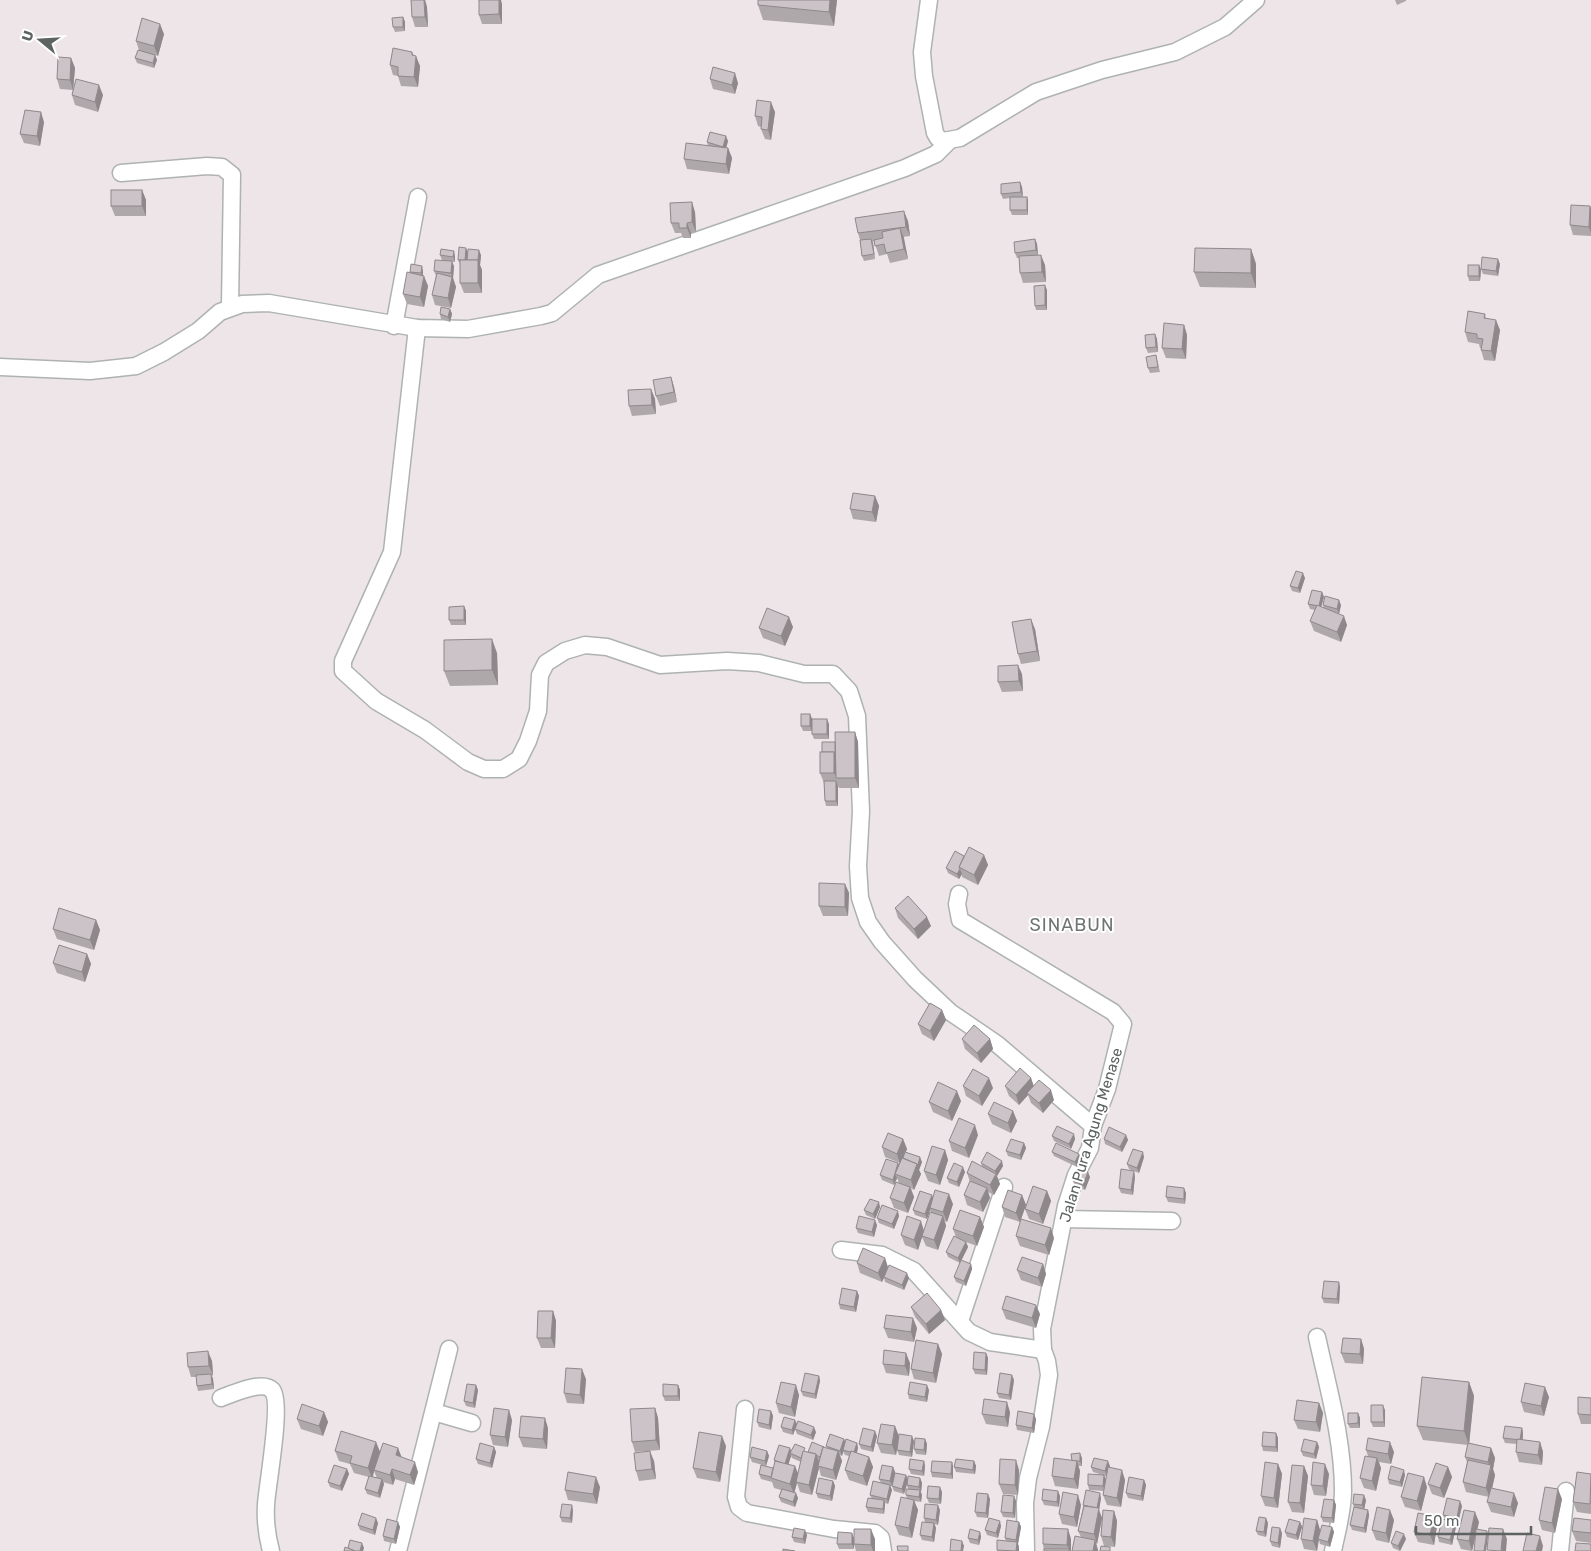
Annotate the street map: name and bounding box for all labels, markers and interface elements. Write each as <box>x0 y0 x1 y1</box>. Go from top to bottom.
north arrow <box>15 15 65 65</box>
text: U <box>18 29 38 44</box>
district label: SINABUN <box>1030 914 1114 936</box>
street label: Jalan Pura Agung Menase <box>1056 1046 1126 1224</box>
scale bar <box>1416 1504 1531 1536</box>
text: 50 m <box>1424 1512 1459 1530</box>

